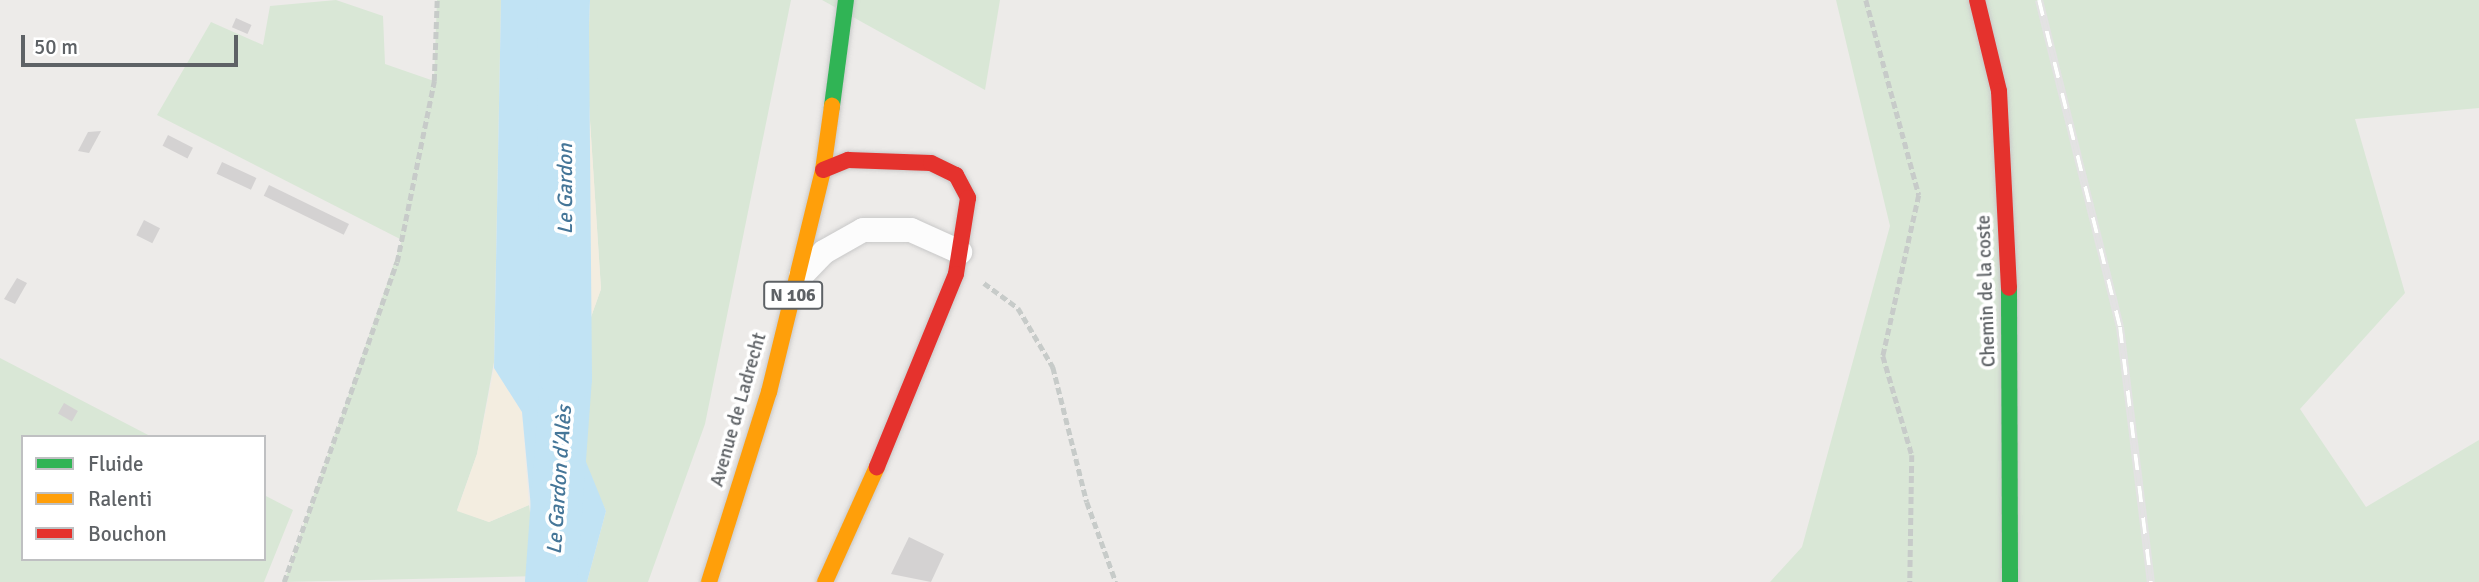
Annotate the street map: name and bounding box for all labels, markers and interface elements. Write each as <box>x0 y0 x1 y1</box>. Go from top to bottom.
scale bar <box>24 21 242 65</box>
text: 50 m <box>34 34 78 60</box>
water label: Le Gardon <box>552 144 578 234</box>
street label: Chemin de la coste <box>1973 214 2001 368</box>
road number: N 106 <box>762 281 824 310</box>
street label: Avenue de Ladrecht <box>706 331 772 489</box>
water label: Le Gardon d'Alès <box>541 405 577 555</box>
legend <box>21 435 266 561</box>
text: Fluide <box>88 451 144 477</box>
text: Ralenti <box>88 486 152 512</box>
text: Bouchon <box>88 521 167 547</box>

